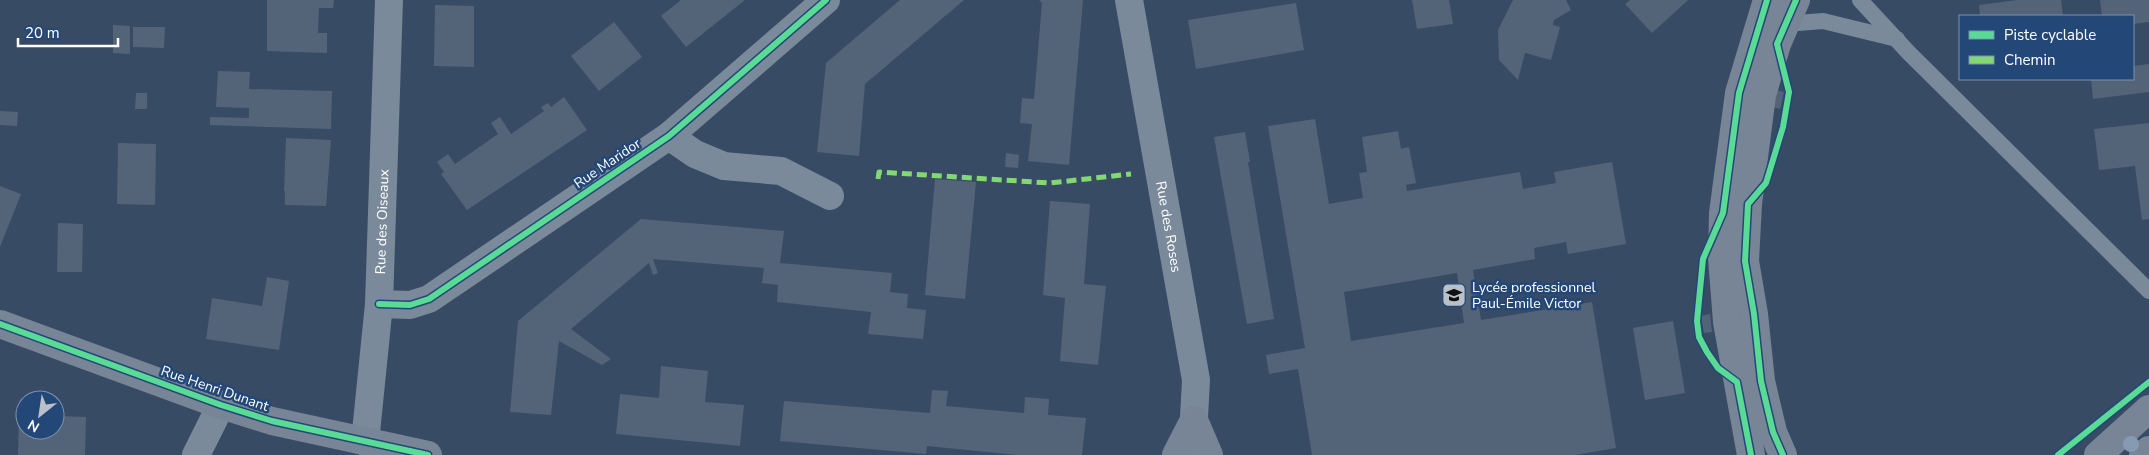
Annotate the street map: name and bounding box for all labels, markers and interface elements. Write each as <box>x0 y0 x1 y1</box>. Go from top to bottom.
scale bar <box>18 15 118 47</box>
legend <box>1959 15 2134 80</box>
text: 20 m <box>25 23 60 43</box>
text: Piste cyclable <box>2004 25 2096 45</box>
text: Chemin <box>2004 50 2055 70</box>
street label: Rue Maridor <box>570 134 644 193</box>
street label: Rue des Oiseaux <box>371 168 393 275</box>
street label: Rue des Roses <box>1151 180 1186 274</box>
place label: Lycée professionnel Paul-Émile Victor <box>1472 278 1597 313</box>
school or university icon: Lycée professionnel Paul-Émile Victor <box>1441 282 1467 308</box>
street label: Rue Henri Dunant <box>158 361 271 416</box>
north arrow <box>15 390 65 440</box>
text: N <box>24 415 43 437</box>

